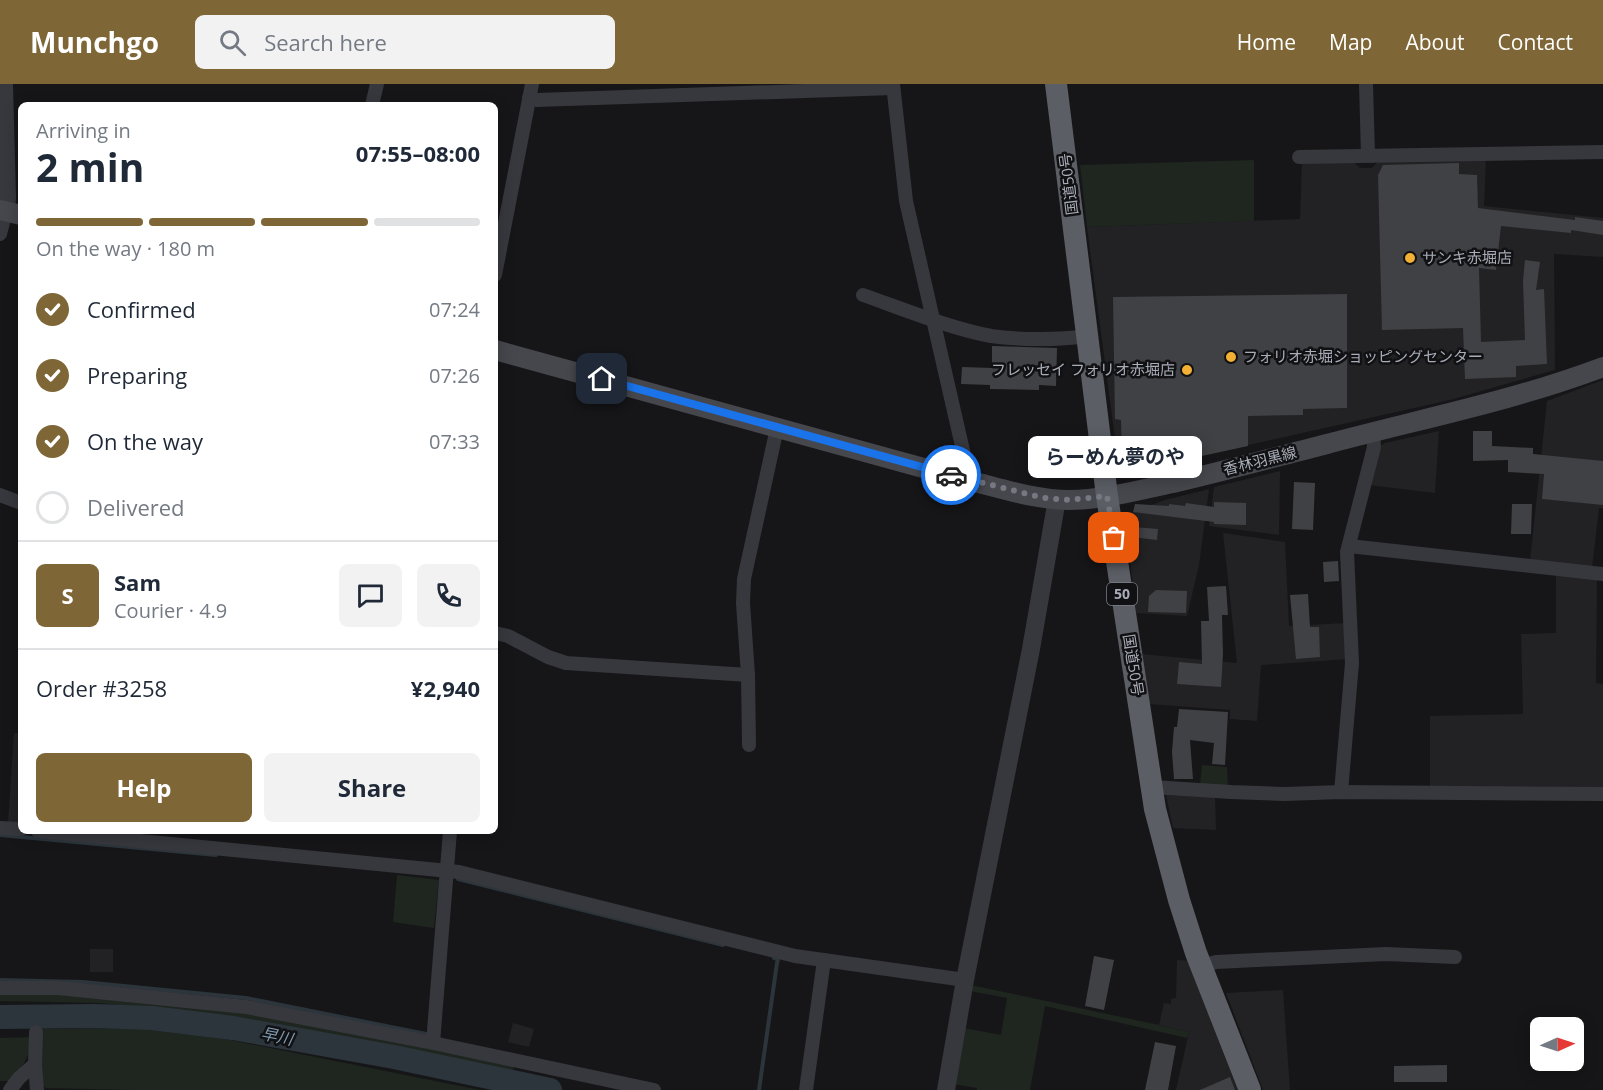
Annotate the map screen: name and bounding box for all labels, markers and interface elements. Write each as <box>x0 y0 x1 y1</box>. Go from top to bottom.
search box <box>195 15 615 69</box>
text: Munchgo <box>30 23 159 61</box>
icon: search <box>216 26 249 59</box>
text: Search here <box>264 27 387 57</box>
text: Home <box>1237 28 1296 56</box>
text: Map <box>1329 28 1372 56</box>
text: About <box>1405 28 1465 56</box>
text: Contact <box>1498 28 1573 56</box>
text: Arriving in <box>36 117 131 144</box>
text: 07:55–08:00 <box>356 138 480 168</box>
text: 2 min <box>36 140 144 193</box>
street label: 国道50号 <box>1054 152 1082 216</box>
text: On the way · 180 m <box>36 235 215 262</box>
place label: サンキ赤堀店 <box>1422 247 1512 267</box>
marker: サンキ赤堀店 <box>1403 251 1417 265</box>
icon: check <box>36 293 69 326</box>
text: Confirmed <box>87 294 196 324</box>
text: 07:24 <box>429 296 480 323</box>
place label: フォリオ赤堀ショッピングセンター <box>1243 346 1483 366</box>
marker: フォリオ赤堀ショッピングセンター <box>1224 350 1238 364</box>
pin <box>576 353 627 404</box>
icon: check <box>36 359 69 392</box>
place label: フレッセイ フォリオ赤堀店 <box>991 359 1175 379</box>
text: Preparing <box>87 360 187 390</box>
text: 07:26 <box>429 362 480 389</box>
icon: home <box>585 362 618 395</box>
marker: フレッセイ フォリオ赤堀店 <box>1180 363 1194 377</box>
icon: check <box>36 425 69 458</box>
text: On the way <box>87 426 203 456</box>
text: 07:33 <box>429 428 480 455</box>
callout: らーめん夢のや <box>1027 436 1201 478</box>
street label: 香林羽黒線 <box>1221 441 1299 479</box>
text: らーめん夢のや <box>1045 443 1185 470</box>
courier <box>921 445 981 505</box>
icon: car <box>935 459 968 492</box>
text: Delivered <box>87 492 185 522</box>
pin <box>1088 512 1139 563</box>
icon: bag <box>1097 521 1130 554</box>
button: chat <box>339 564 402 627</box>
button: phone <box>417 564 480 627</box>
text: Sam <box>114 567 161 597</box>
text: S <box>61 580 74 610</box>
road number: 50 <box>1107 583 1137 605</box>
text: Courier · 4.9 <box>114 597 227 624</box>
street label: 国道50号 <box>1119 633 1149 697</box>
text: Order #3258 <box>36 673 167 703</box>
text: ¥2,940 <box>411 673 480 703</box>
button: Help <box>36 753 252 822</box>
button: Share <box>264 753 480 822</box>
north arrow <box>1530 1017 1584 1071</box>
map controls <box>1530 1017 1584 1071</box>
water label: 早川 <box>259 1022 297 1050</box>

